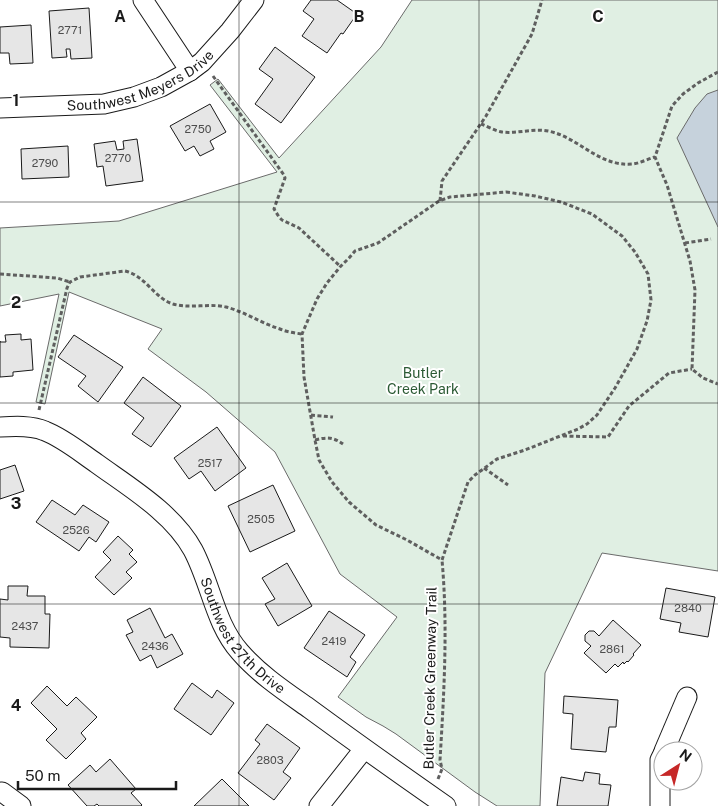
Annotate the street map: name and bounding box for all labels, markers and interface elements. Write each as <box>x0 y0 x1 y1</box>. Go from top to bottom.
text: A <box>114 7 126 26</box>
text: B <box>354 7 365 26</box>
text: C <box>592 7 604 26</box>
house number: 2771 <box>58 24 82 36</box>
street label: Southwest Meyers Drive <box>67 47 217 113</box>
text: 1 <box>13 91 19 110</box>
house number: 2750 <box>185 123 212 135</box>
house number: 2770 <box>105 152 131 164</box>
house number: 2790 <box>32 157 59 169</box>
text: 2 <box>11 293 21 312</box>
park label: Butler Creek Park <box>387 365 459 397</box>
house number: 2517 <box>198 457 223 469</box>
text: 3 <box>11 494 21 513</box>
house number: 2505 <box>247 513 275 525</box>
house number: 2526 <box>62 524 90 536</box>
street label: Southwest 27th Drive <box>197 575 288 697</box>
street label: Butler Creek Greenway Trail <box>420 586 440 770</box>
house number: 2840 <box>674 602 702 614</box>
house number: 2437 <box>12 620 39 632</box>
house number: 2419 <box>322 635 347 647</box>
house number: 2436 <box>141 640 169 652</box>
house number: 2861 <box>600 643 624 655</box>
text: 4 <box>11 696 22 715</box>
north arrow <box>653 741 703 791</box>
text: N <box>677 746 695 765</box>
house number: 2803 <box>256 754 284 766</box>
scale bar <box>18 758 175 790</box>
text: 50 m <box>25 767 60 784</box>

